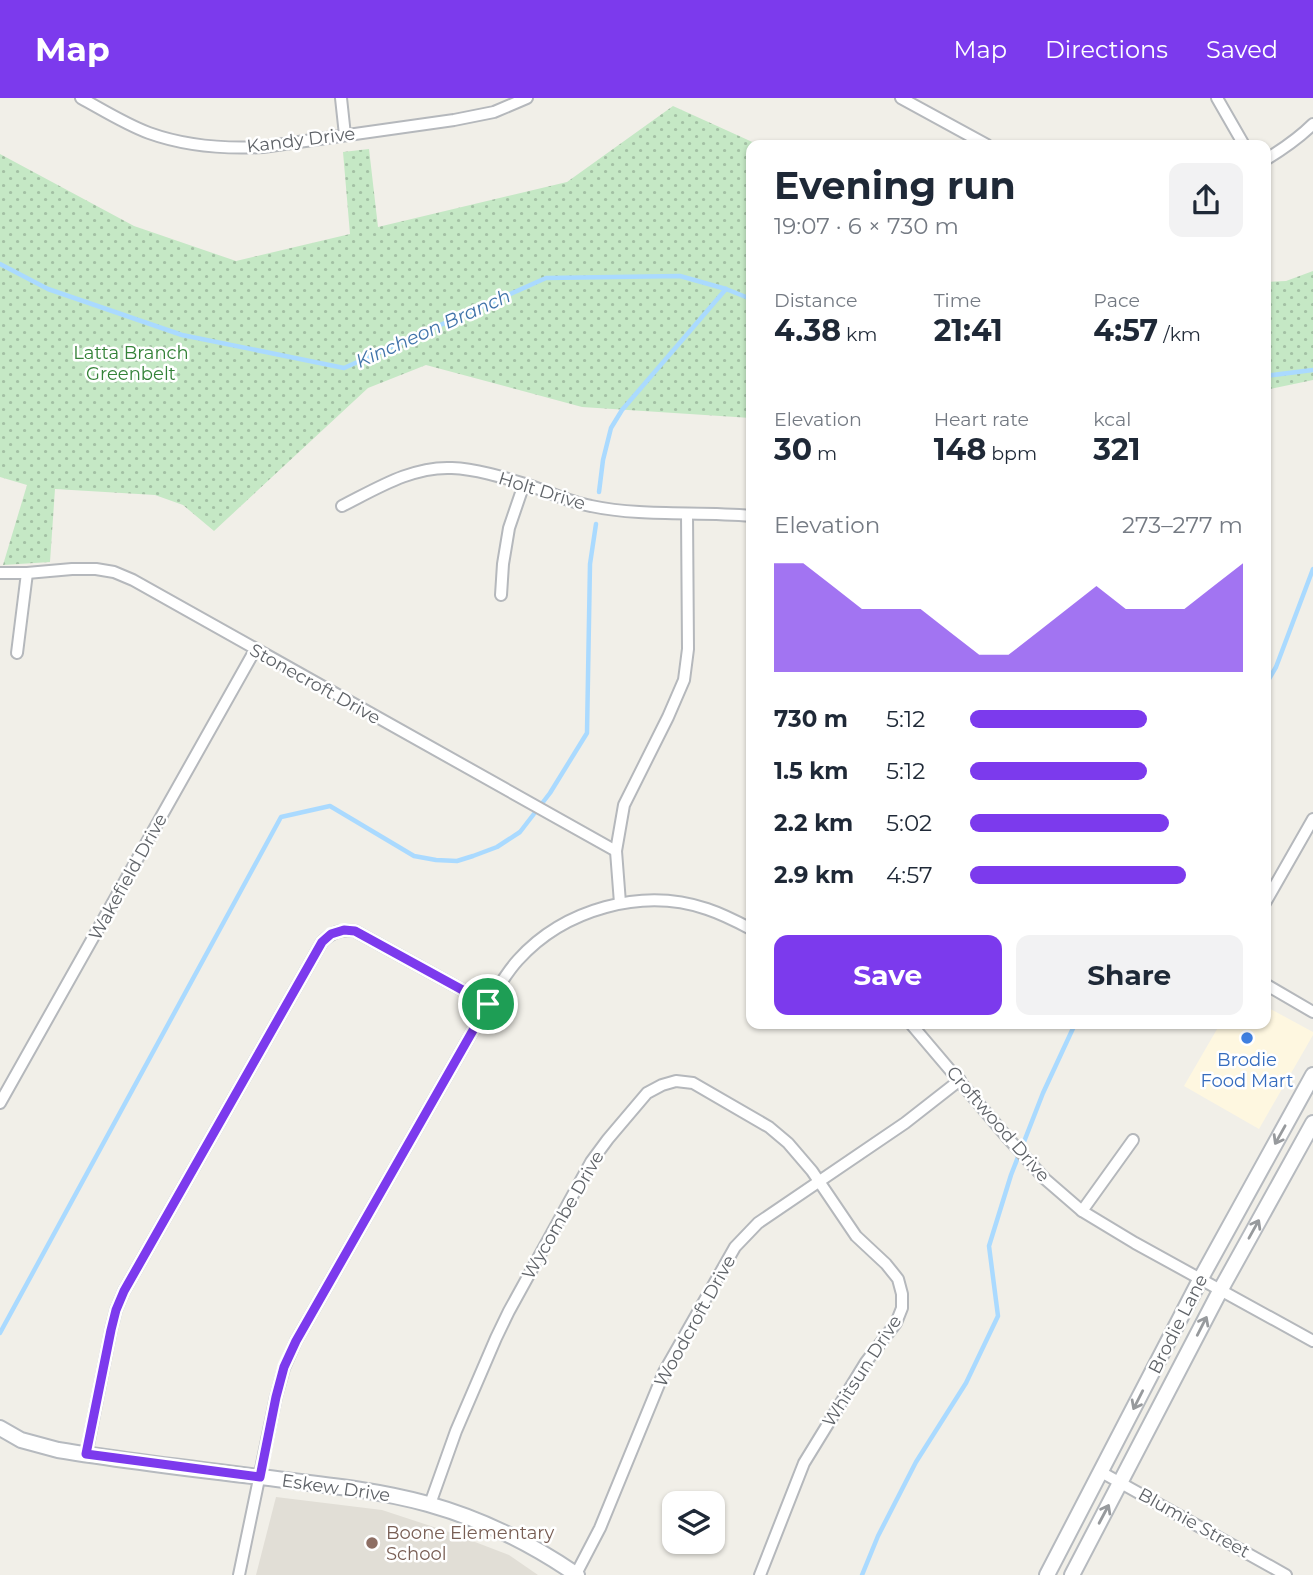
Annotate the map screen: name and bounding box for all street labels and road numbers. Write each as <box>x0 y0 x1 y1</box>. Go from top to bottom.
street label: Kandy Drive <box>246 122 357 158</box>
street label: Holt Drive <box>496 467 588 515</box>
street label: Stonecroft Drive <box>246 639 384 729</box>
street label: Wakefield Drive <box>84 810 172 944</box>
street label: Croftwood Drive <box>942 1062 1054 1187</box>
street label: Wycombe Drive <box>517 1147 609 1283</box>
street label: Woodcroft Drive <box>650 1251 740 1391</box>
street label: Brodie Lane <box>1144 1270 1213 1377</box>
street label: Whitsun Drive <box>818 1311 906 1431</box>
street label: Eskew Drive <box>280 1469 392 1507</box>
street label: Blumie Street <box>1134 1483 1254 1563</box>

